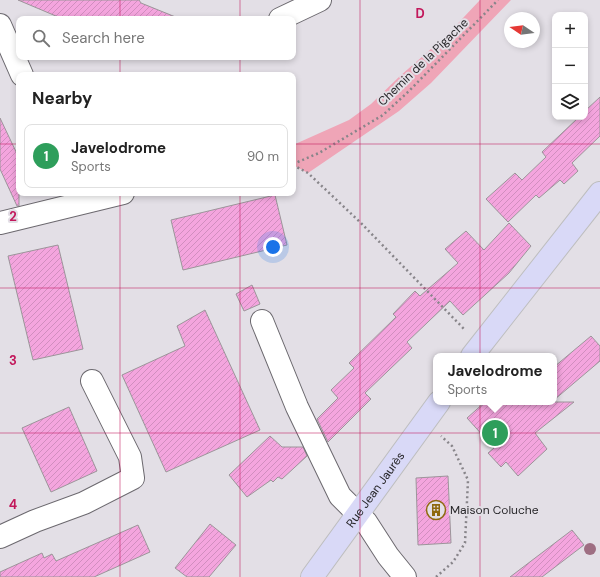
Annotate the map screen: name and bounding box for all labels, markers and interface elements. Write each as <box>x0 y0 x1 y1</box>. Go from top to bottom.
text: D <box>415 5 425 22</box>
north arrow <box>504 12 540 48</box>
map controls <box>552 12 588 120</box>
button: + <box>552 12 588 48</box>
street label: Chemin de la Pigache <box>374 15 472 109</box>
search box <box>16 16 296 60</box>
icon: search <box>30 27 52 49</box>
text: Search here <box>62 28 145 48</box>
button: − <box>552 48 588 84</box>
button: layers <box>552 84 588 120</box>
text: Nearby <box>32 87 92 109</box>
text: Javelodrome <box>71 138 166 158</box>
text: 1 <box>44 148 48 165</box>
text: 90 m <box>247 148 279 165</box>
text: Sports <box>71 158 111 175</box>
text: 2 <box>9 208 17 225</box>
your location <box>263 237 283 257</box>
text: 3 <box>9 352 17 369</box>
popup <box>433 353 557 405</box>
text: Javelodrome <box>447 361 543 381</box>
text: Sports <box>447 381 487 398</box>
pin: 1 <box>482 418 508 448</box>
street label: Rue Jean Jaurès <box>343 448 408 531</box>
text: 4 <box>9 496 17 513</box>
building icon: Maison Coluche <box>425 499 447 521</box>
place label: Maison Coluche <box>450 502 539 518</box>

